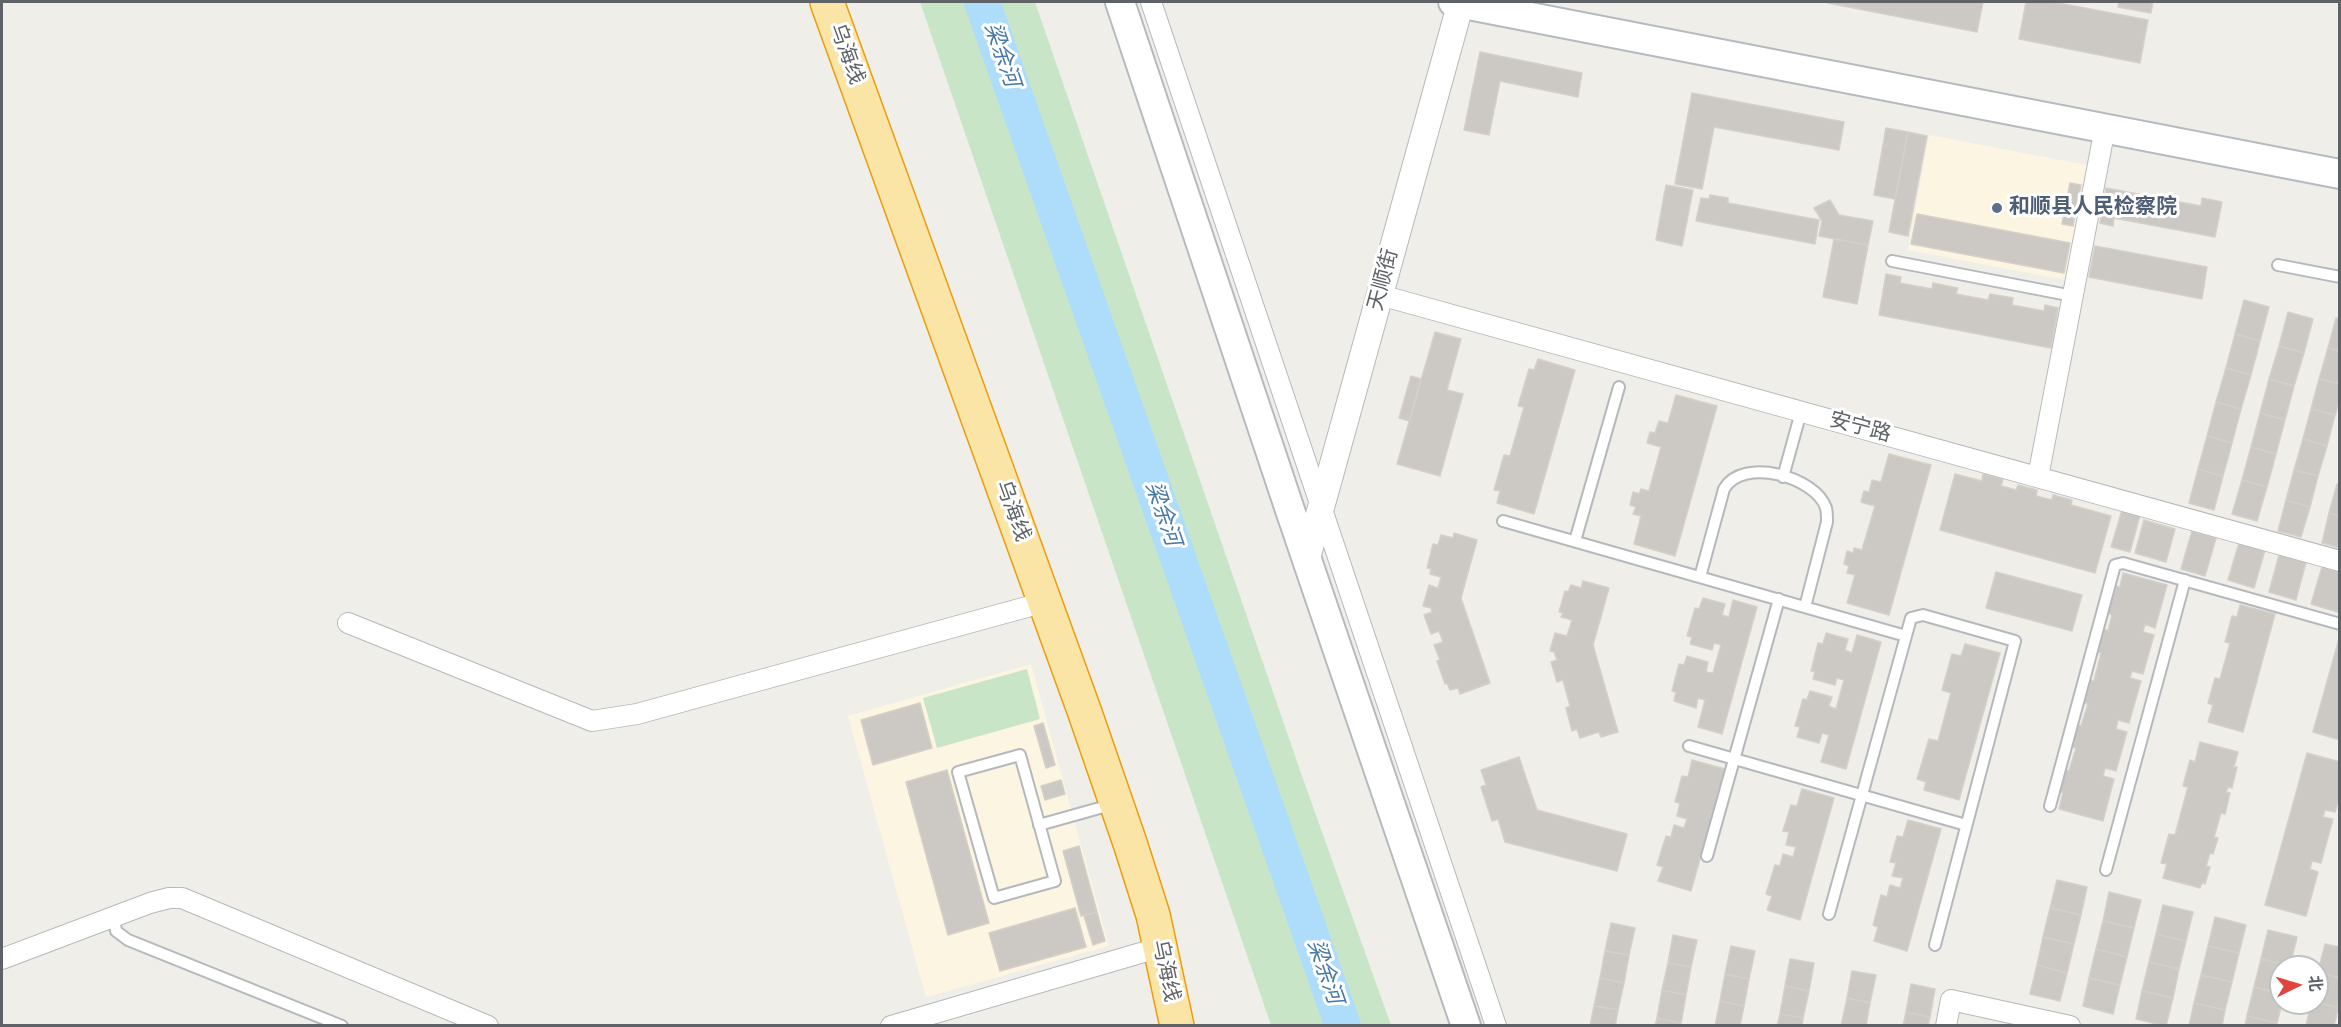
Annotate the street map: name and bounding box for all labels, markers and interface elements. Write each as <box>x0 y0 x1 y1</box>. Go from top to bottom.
street label: 乌海线 <box>823 20 869 88</box>
water label: 梁余河 <box>978 20 1024 90</box>
place label: 和顺县人民检察院 <box>2009 195 2177 221</box>
marker: 和顺县人民检察院 <box>1990 201 2004 215</box>
street label: 天顺街 <box>1364 246 1404 314</box>
street label: 安宁路 <box>1826 408 1894 448</box>
street label: 乌海线 <box>989 477 1035 545</box>
water label: 梁余河 <box>1139 479 1185 549</box>
water label: 梁余河 <box>1301 937 1347 1007</box>
street label: 乌海线 <box>1146 938 1184 1004</box>
north arrow <box>2269 955 2329 1015</box>
text: 北 <box>2305 975 2326 992</box>

